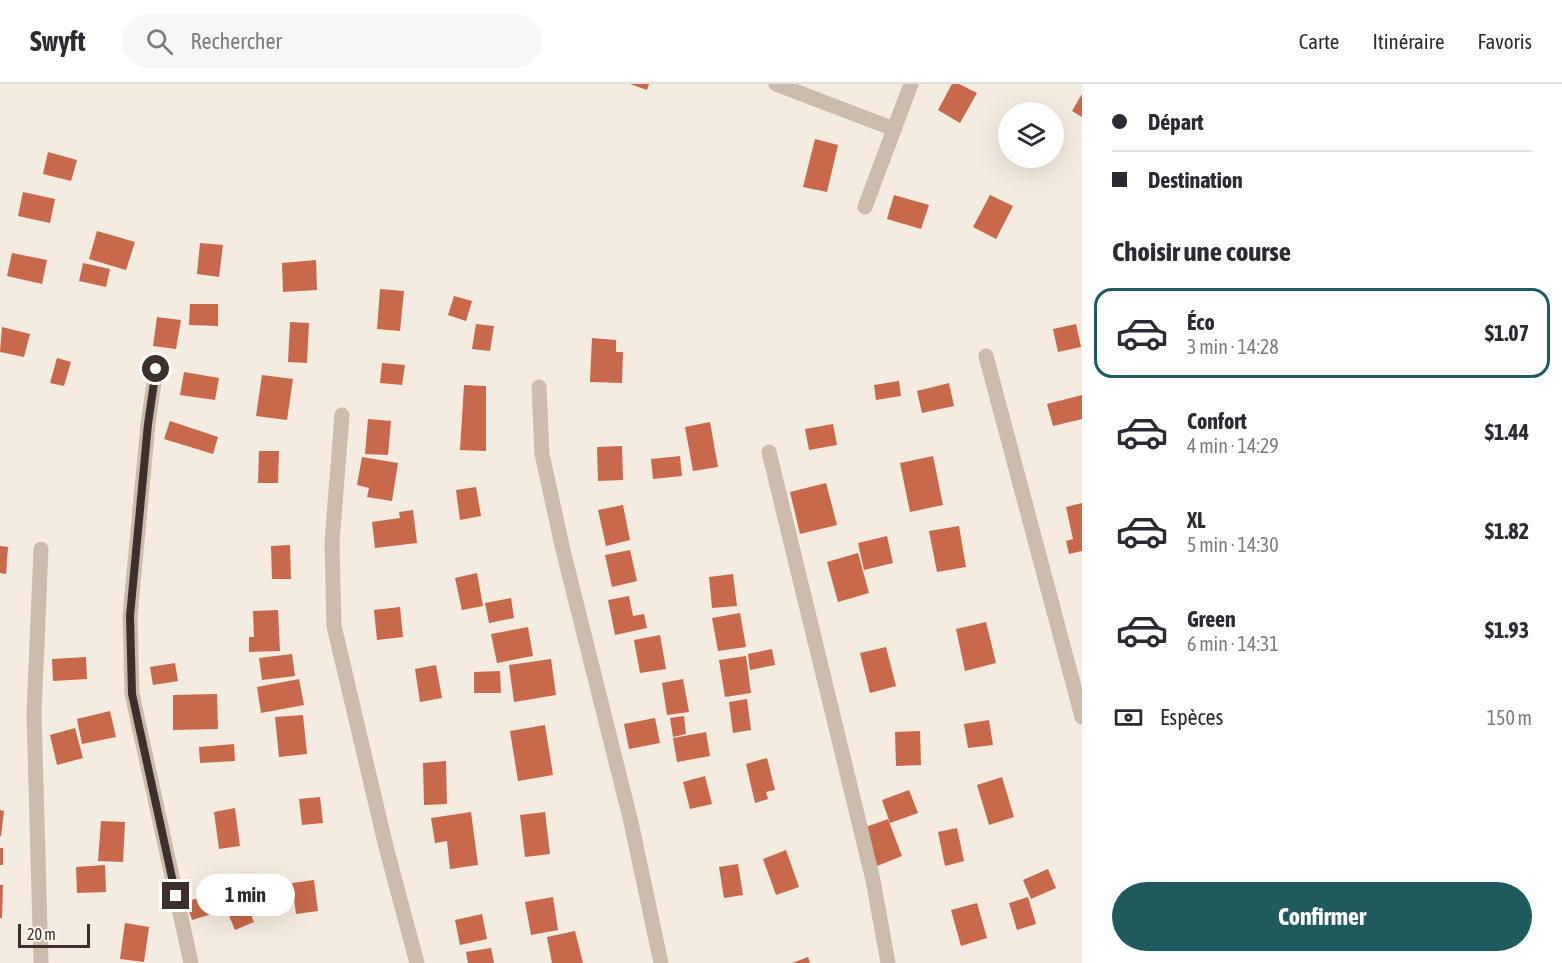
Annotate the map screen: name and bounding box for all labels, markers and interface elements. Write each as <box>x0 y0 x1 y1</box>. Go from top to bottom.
search box <box>122 14 542 68</box>
text: Swyft <box>30 25 86 57</box>
icon: search <box>143 25 176 58</box>
text: Rechercher <box>191 28 282 54</box>
text: Carte <box>1299 29 1339 53</box>
text: Itinéraire <box>1372 29 1444 53</box>
text: Favoris <box>1477 29 1532 53</box>
map controls <box>998 102 1064 168</box>
button: layers <box>998 102 1064 168</box>
text: Départ <box>1148 109 1204 135</box>
text: Destination <box>1148 167 1243 193</box>
text: Choisir une course <box>1112 236 1291 267</box>
icon: car <box>1115 306 1169 360</box>
text: Éco <box>1187 309 1215 335</box>
text: $1.07 <box>1485 320 1529 346</box>
text: 3 min · 14:28 <box>1187 335 1279 358</box>
route start <box>142 355 169 382</box>
icon: car <box>1115 405 1169 459</box>
text: Confort <box>1187 408 1247 434</box>
text: $1.44 <box>1485 419 1529 445</box>
text: 4 min · 14:29 <box>1187 434 1279 457</box>
icon: car <box>1115 504 1169 558</box>
text: XL <box>1187 507 1205 533</box>
text: $1.82 <box>1485 518 1529 544</box>
text: 5 min · 14:30 <box>1187 533 1279 556</box>
icon: car <box>1115 603 1169 657</box>
text: Green <box>1187 606 1236 632</box>
text: $1.93 <box>1485 617 1529 643</box>
text: 6 min · 14:31 <box>1187 632 1279 655</box>
icon: cash <box>1112 701 1145 734</box>
text: Espèces <box>1160 704 1223 730</box>
text: 150 m <box>1487 706 1532 729</box>
callout: 1 min <box>197 875 296 917</box>
route end <box>162 882 189 909</box>
button: Confirmer <box>1112 882 1532 951</box>
text: 1 min <box>225 883 266 906</box>
scale bar <box>18 921 90 948</box>
text: 20 m <box>27 925 56 943</box>

